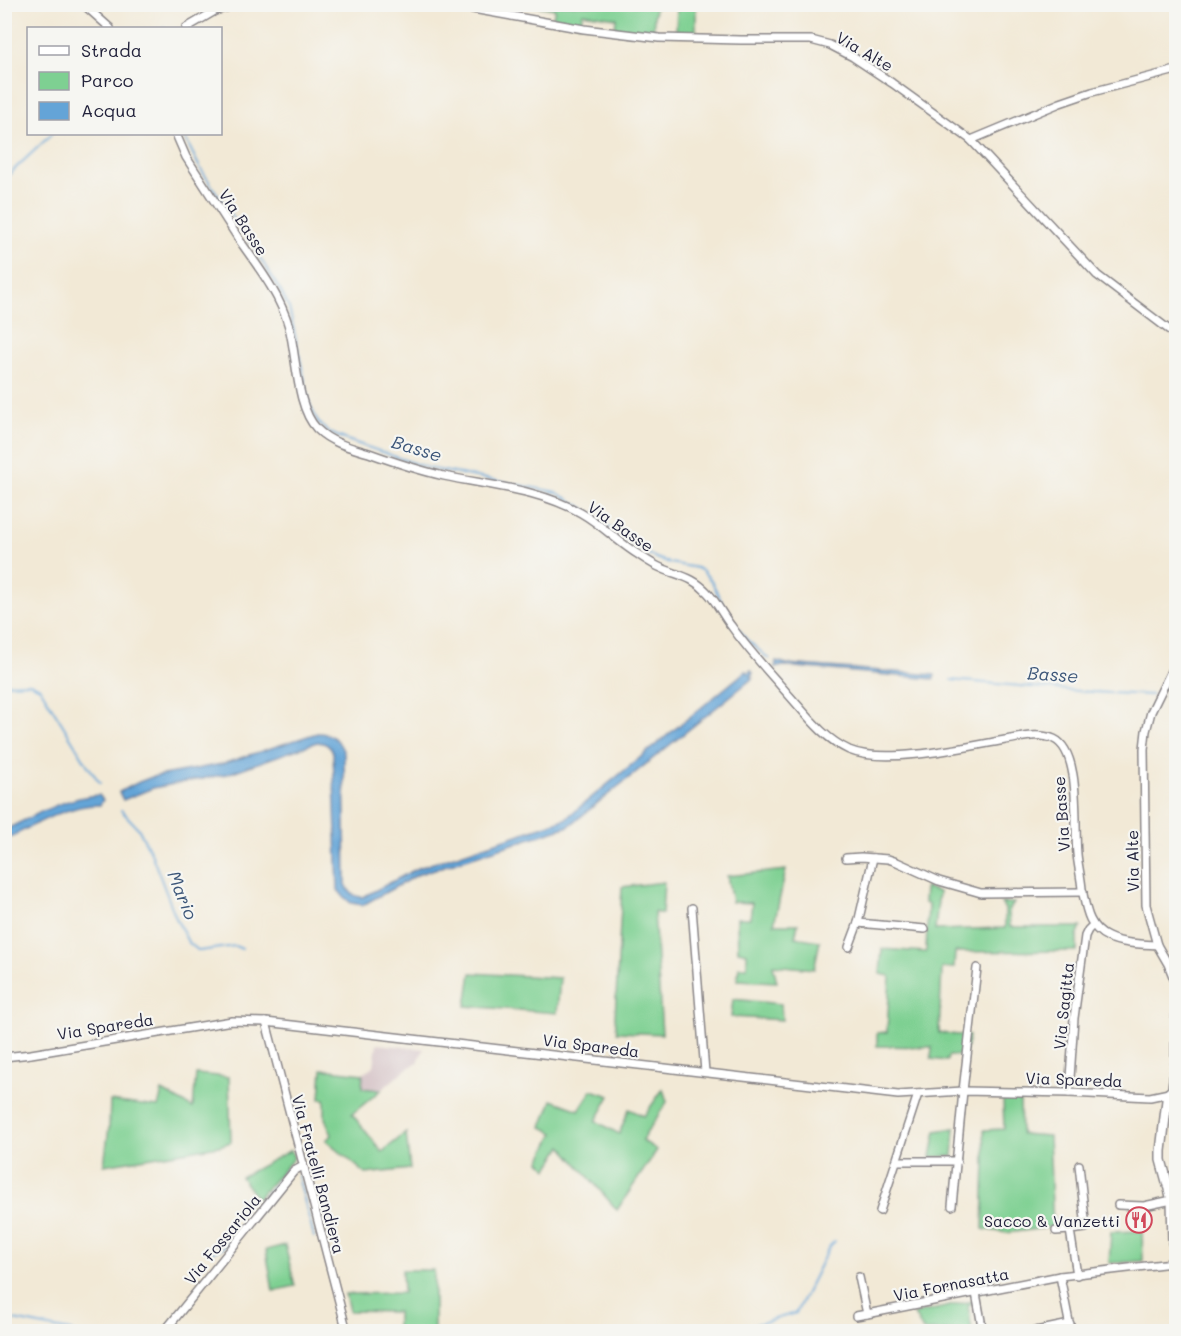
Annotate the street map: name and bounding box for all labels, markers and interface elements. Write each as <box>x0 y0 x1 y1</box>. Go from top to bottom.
street label: Via Alte <box>833 26 897 76</box>
legend <box>27 27 222 135</box>
text: Strada <box>81 38 142 62</box>
text: Parco <box>81 68 134 92</box>
text: Acqua <box>81 98 137 122</box>
street label: Via Basse <box>215 185 273 259</box>
water label: Basse <box>389 429 445 467</box>
street label: Via Basse <box>584 496 658 556</box>
water label: Basse <box>1027 660 1079 688</box>
street label: Via Basse <box>1048 776 1074 852</box>
street label: Via Alte <box>1121 830 1143 892</box>
water label: Mario <box>162 867 204 923</box>
street label: Via Sagitta <box>1048 961 1078 1051</box>
street label: Via Spareda <box>55 1008 155 1044</box>
street label: Via Spareda <box>541 1029 641 1061</box>
street label: Via Spareda <box>1025 1067 1123 1091</box>
street label: Via Fratelli Bandiera <box>288 1092 350 1256</box>
street label: Via Fossariola <box>179 1189 265 1289</box>
restaurant icon: Sacco & Vanzetti <box>1124 1205 1154 1235</box>
place label: Sacco & Vanzetti <box>984 1210 1120 1231</box>
street label: Via Fornasatta <box>891 1262 1011 1306</box>

